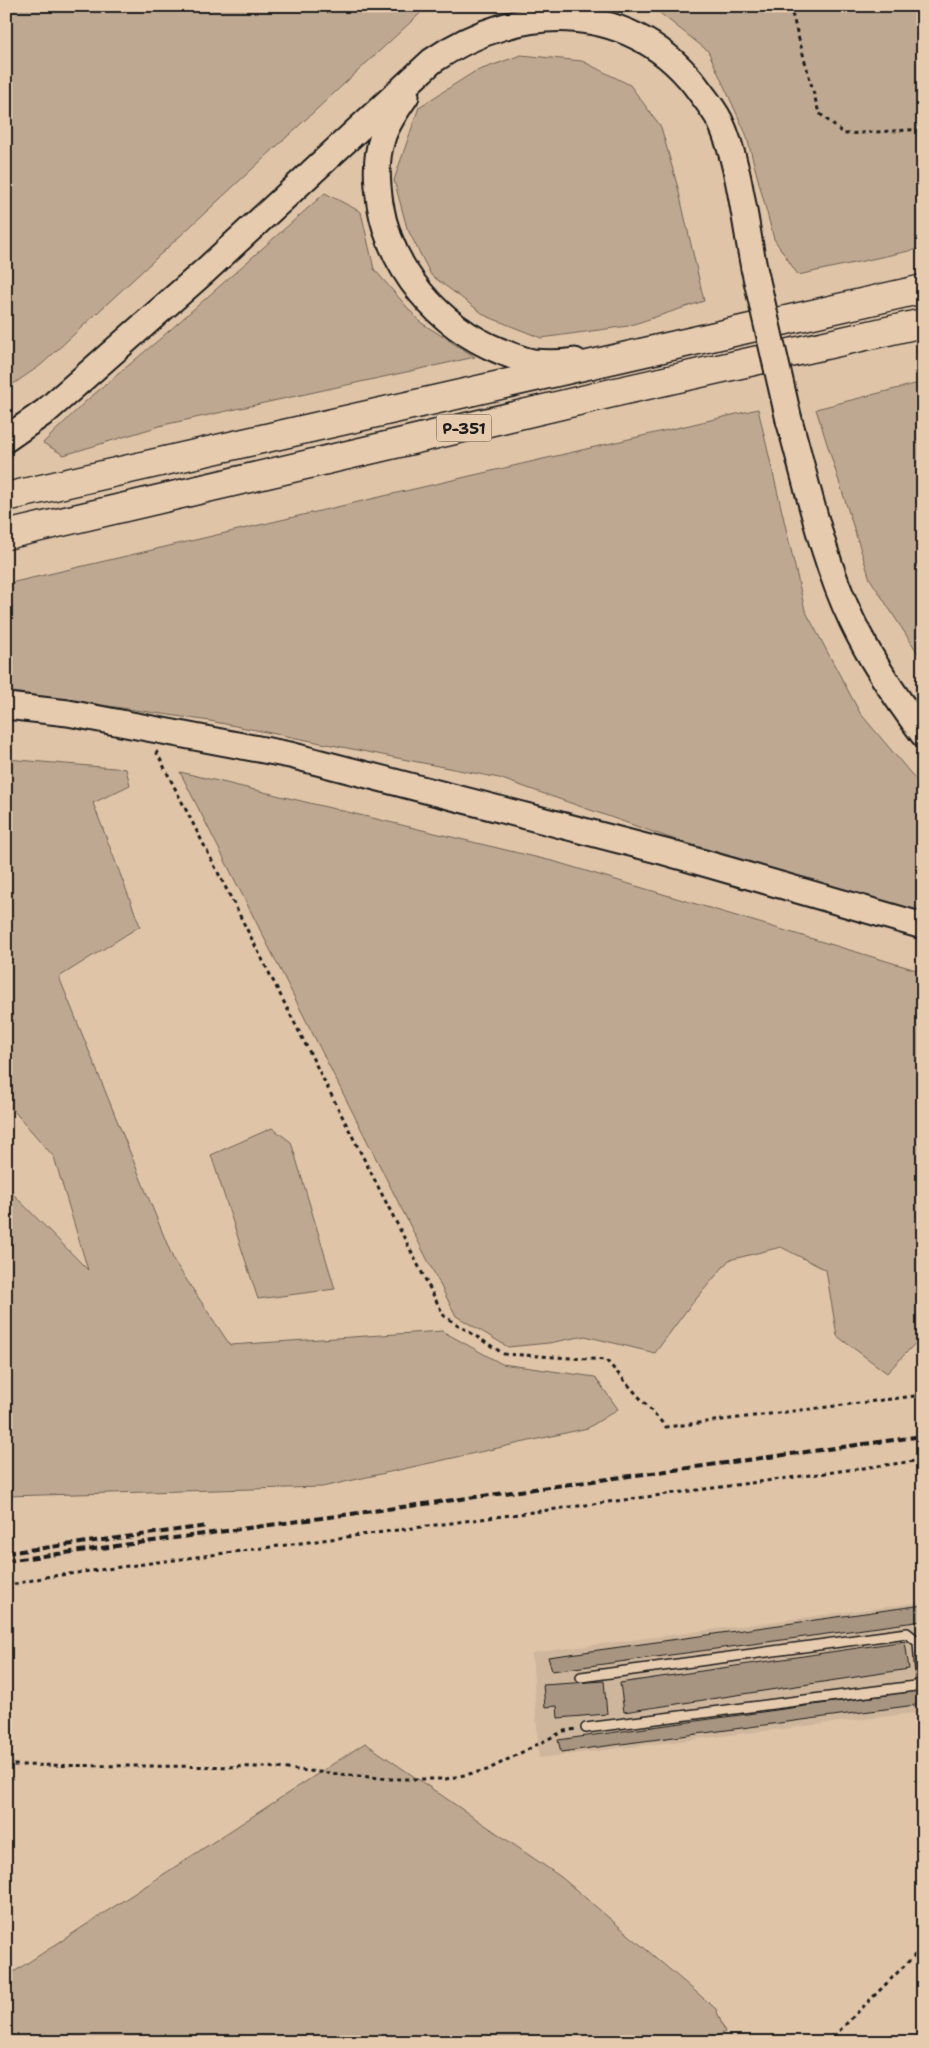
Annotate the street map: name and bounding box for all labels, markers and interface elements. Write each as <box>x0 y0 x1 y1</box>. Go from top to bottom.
road number: Р-351 <box>436 414 492 442</box>

